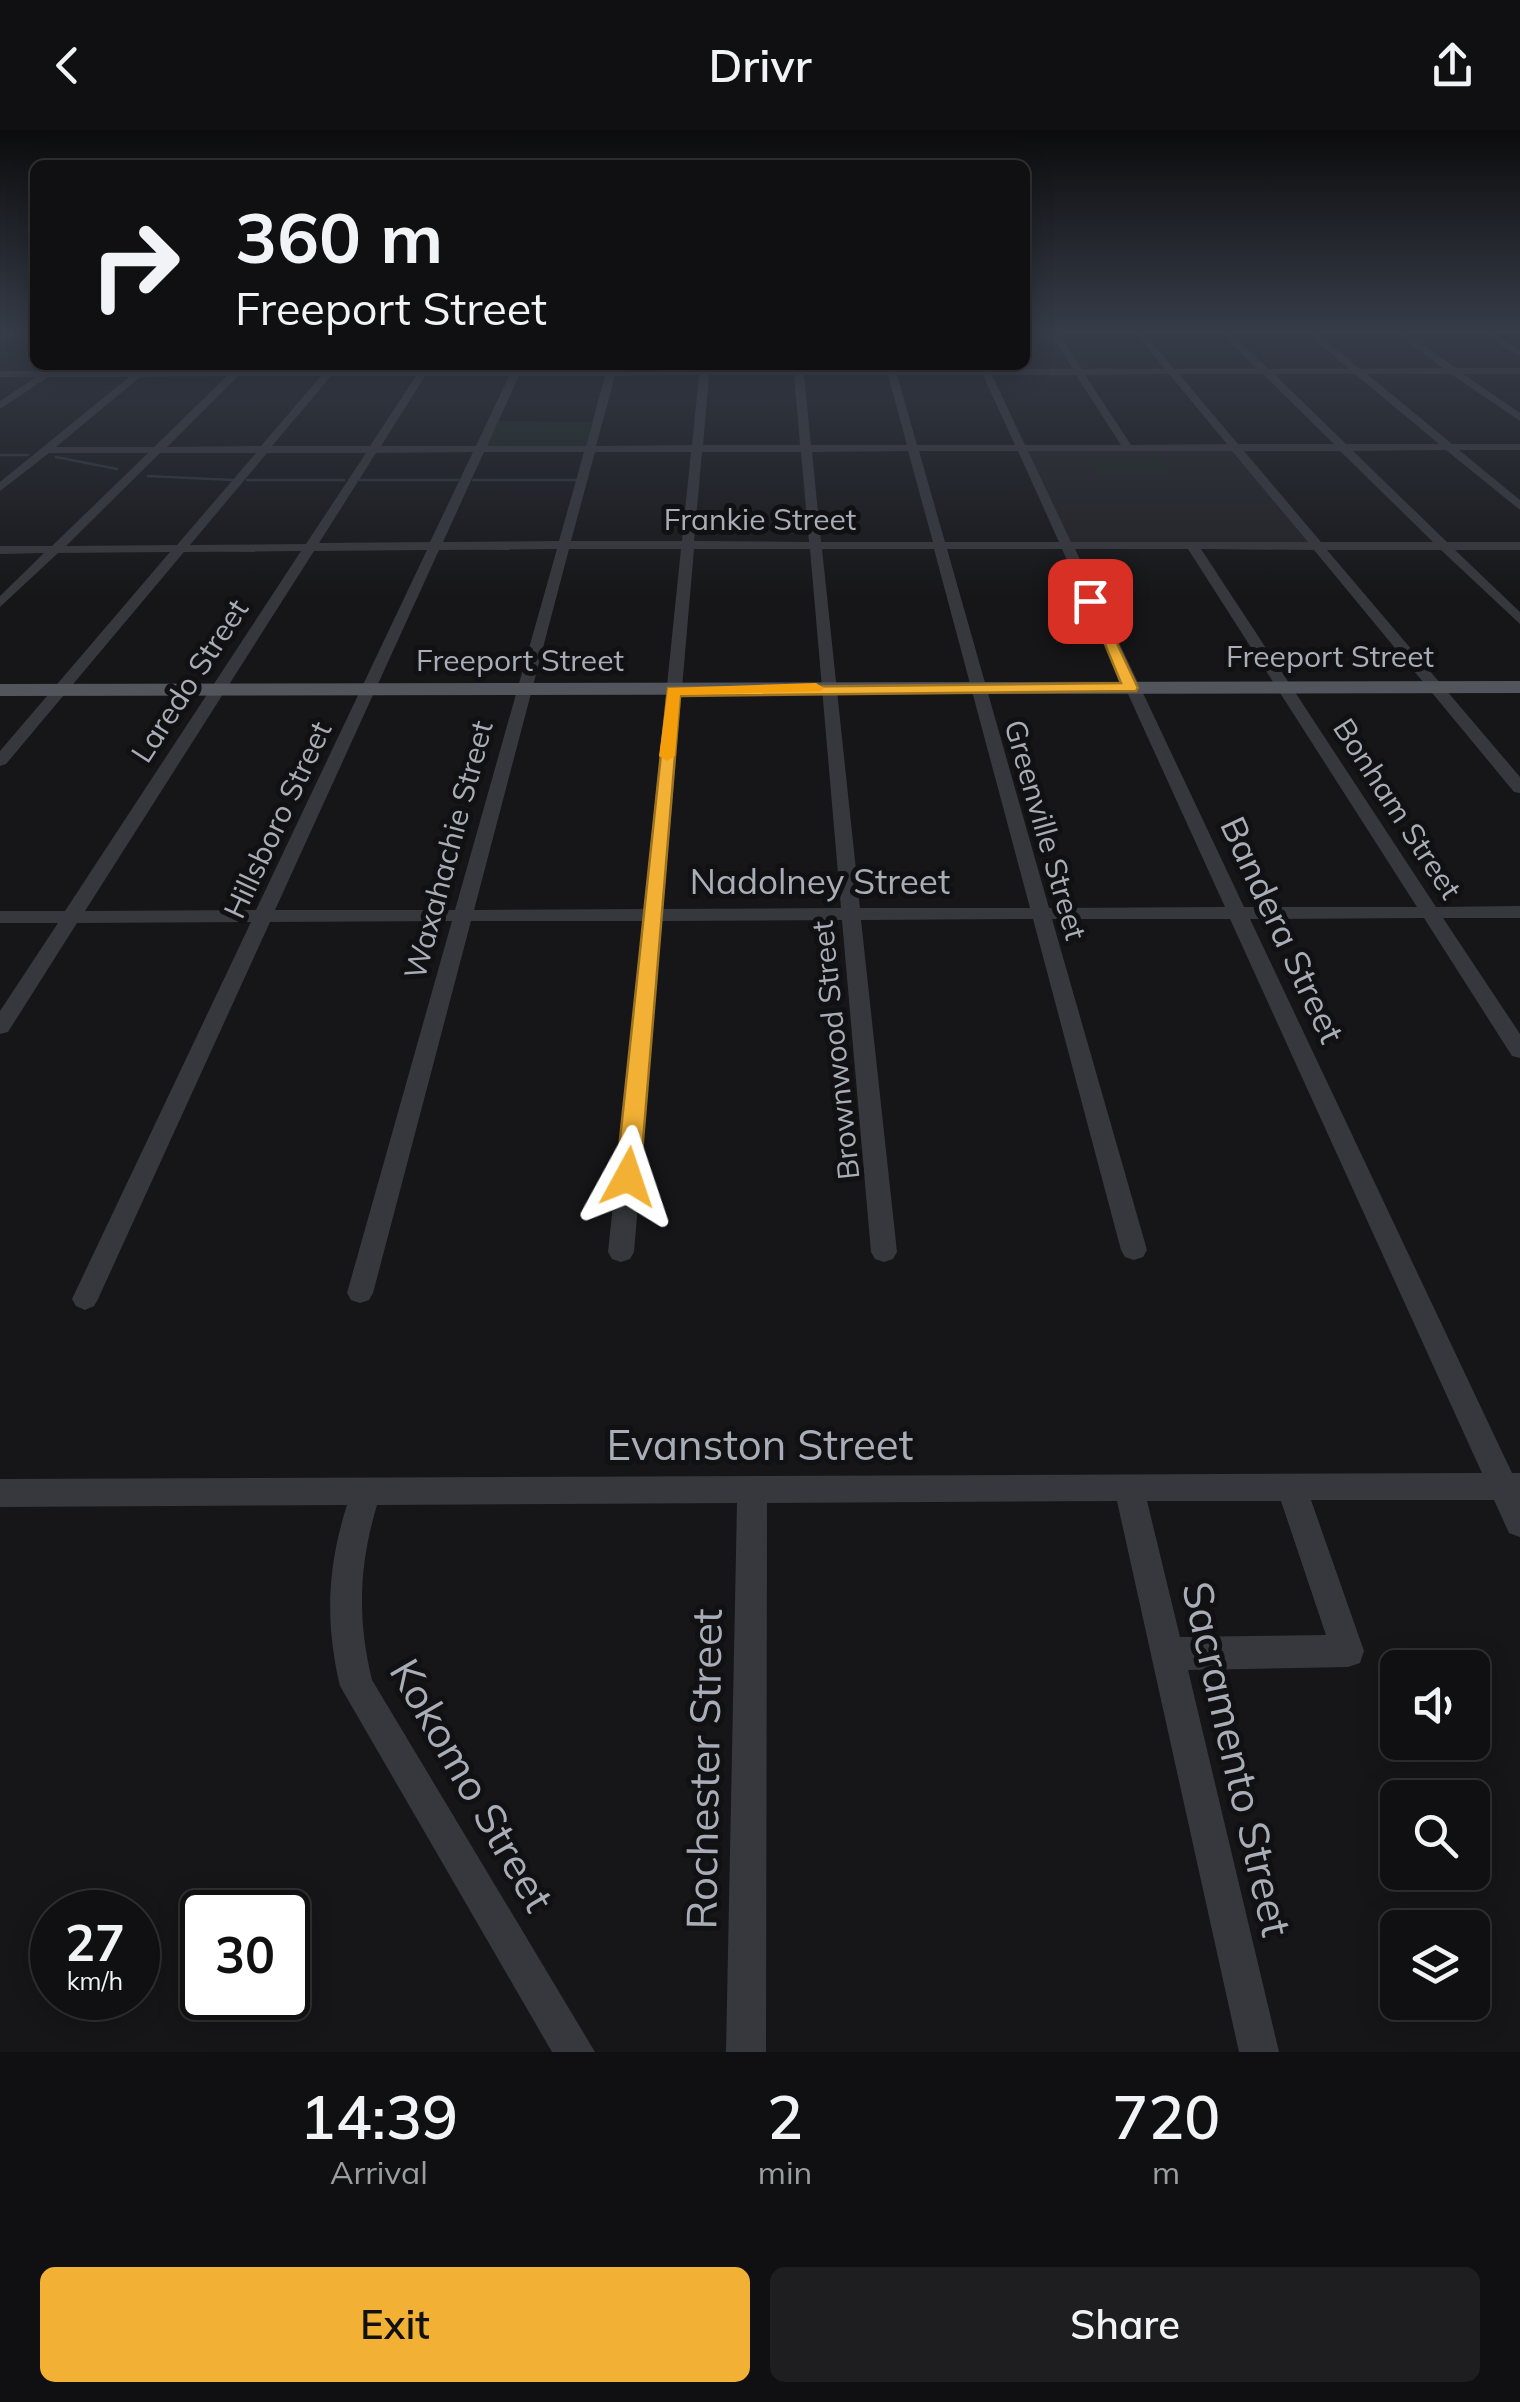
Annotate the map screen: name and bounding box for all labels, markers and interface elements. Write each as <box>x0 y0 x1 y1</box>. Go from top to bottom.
text: Drivr <box>708 37 812 93</box>
icon: back <box>40 38 95 93</box>
icon: share <box>1425 38 1480 93</box>
text: 360 m <box>235 193 443 281</box>
icon: right <box>70 200 200 330</box>
text: Freeport Street <box>235 280 547 336</box>
street label: Frankie Street <box>664 500 856 538</box>
pin <box>1048 559 1133 644</box>
icon: arrive <box>1063 574 1118 629</box>
street label: Laredo Street <box>122 592 256 769</box>
street label: Freeport Street <box>1226 637 1434 675</box>
street label: Freeport Street <box>416 641 624 679</box>
street label: Bonham Street <box>1325 711 1470 906</box>
street label: Hillsboro Street <box>215 715 339 924</box>
street label: Greenville Street <box>996 715 1096 944</box>
street label: Waxahachie Street <box>395 716 501 983</box>
street label: Bandera Street <box>1211 809 1355 1050</box>
street label: Nadolney Street <box>690 859 950 903</box>
street label: Brownwood Street <box>802 919 868 1182</box>
position arrow <box>576 1125 680 1229</box>
street label: Evanston Street <box>607 1418 913 1471</box>
street label: Sacramento Street <box>1171 1576 1304 1941</box>
street label: Rochester Street <box>674 1608 733 1930</box>
street label: Kokomo Street <box>379 1649 566 1921</box>
map controls <box>1380 1650 1490 2020</box>
button: sound <box>1380 1650 1490 1760</box>
button: search <box>1380 1780 1490 1890</box>
speed limit sign: 30 <box>180 1890 310 2020</box>
button: layers <box>1380 1910 1490 2020</box>
text: 27 <box>65 1911 125 1974</box>
text: km/h <box>67 1965 123 1996</box>
text: 14:39 <box>300 2079 458 2154</box>
text: 2 <box>767 2079 803 2154</box>
text: 720 <box>1112 2079 1220 2154</box>
text: Arrival <box>330 2152 428 2192</box>
text: min <box>758 2152 812 2192</box>
text: m <box>1152 2152 1180 2192</box>
button: Exit <box>40 2267 750 2382</box>
button: Share <box>770 2267 1480 2382</box>

